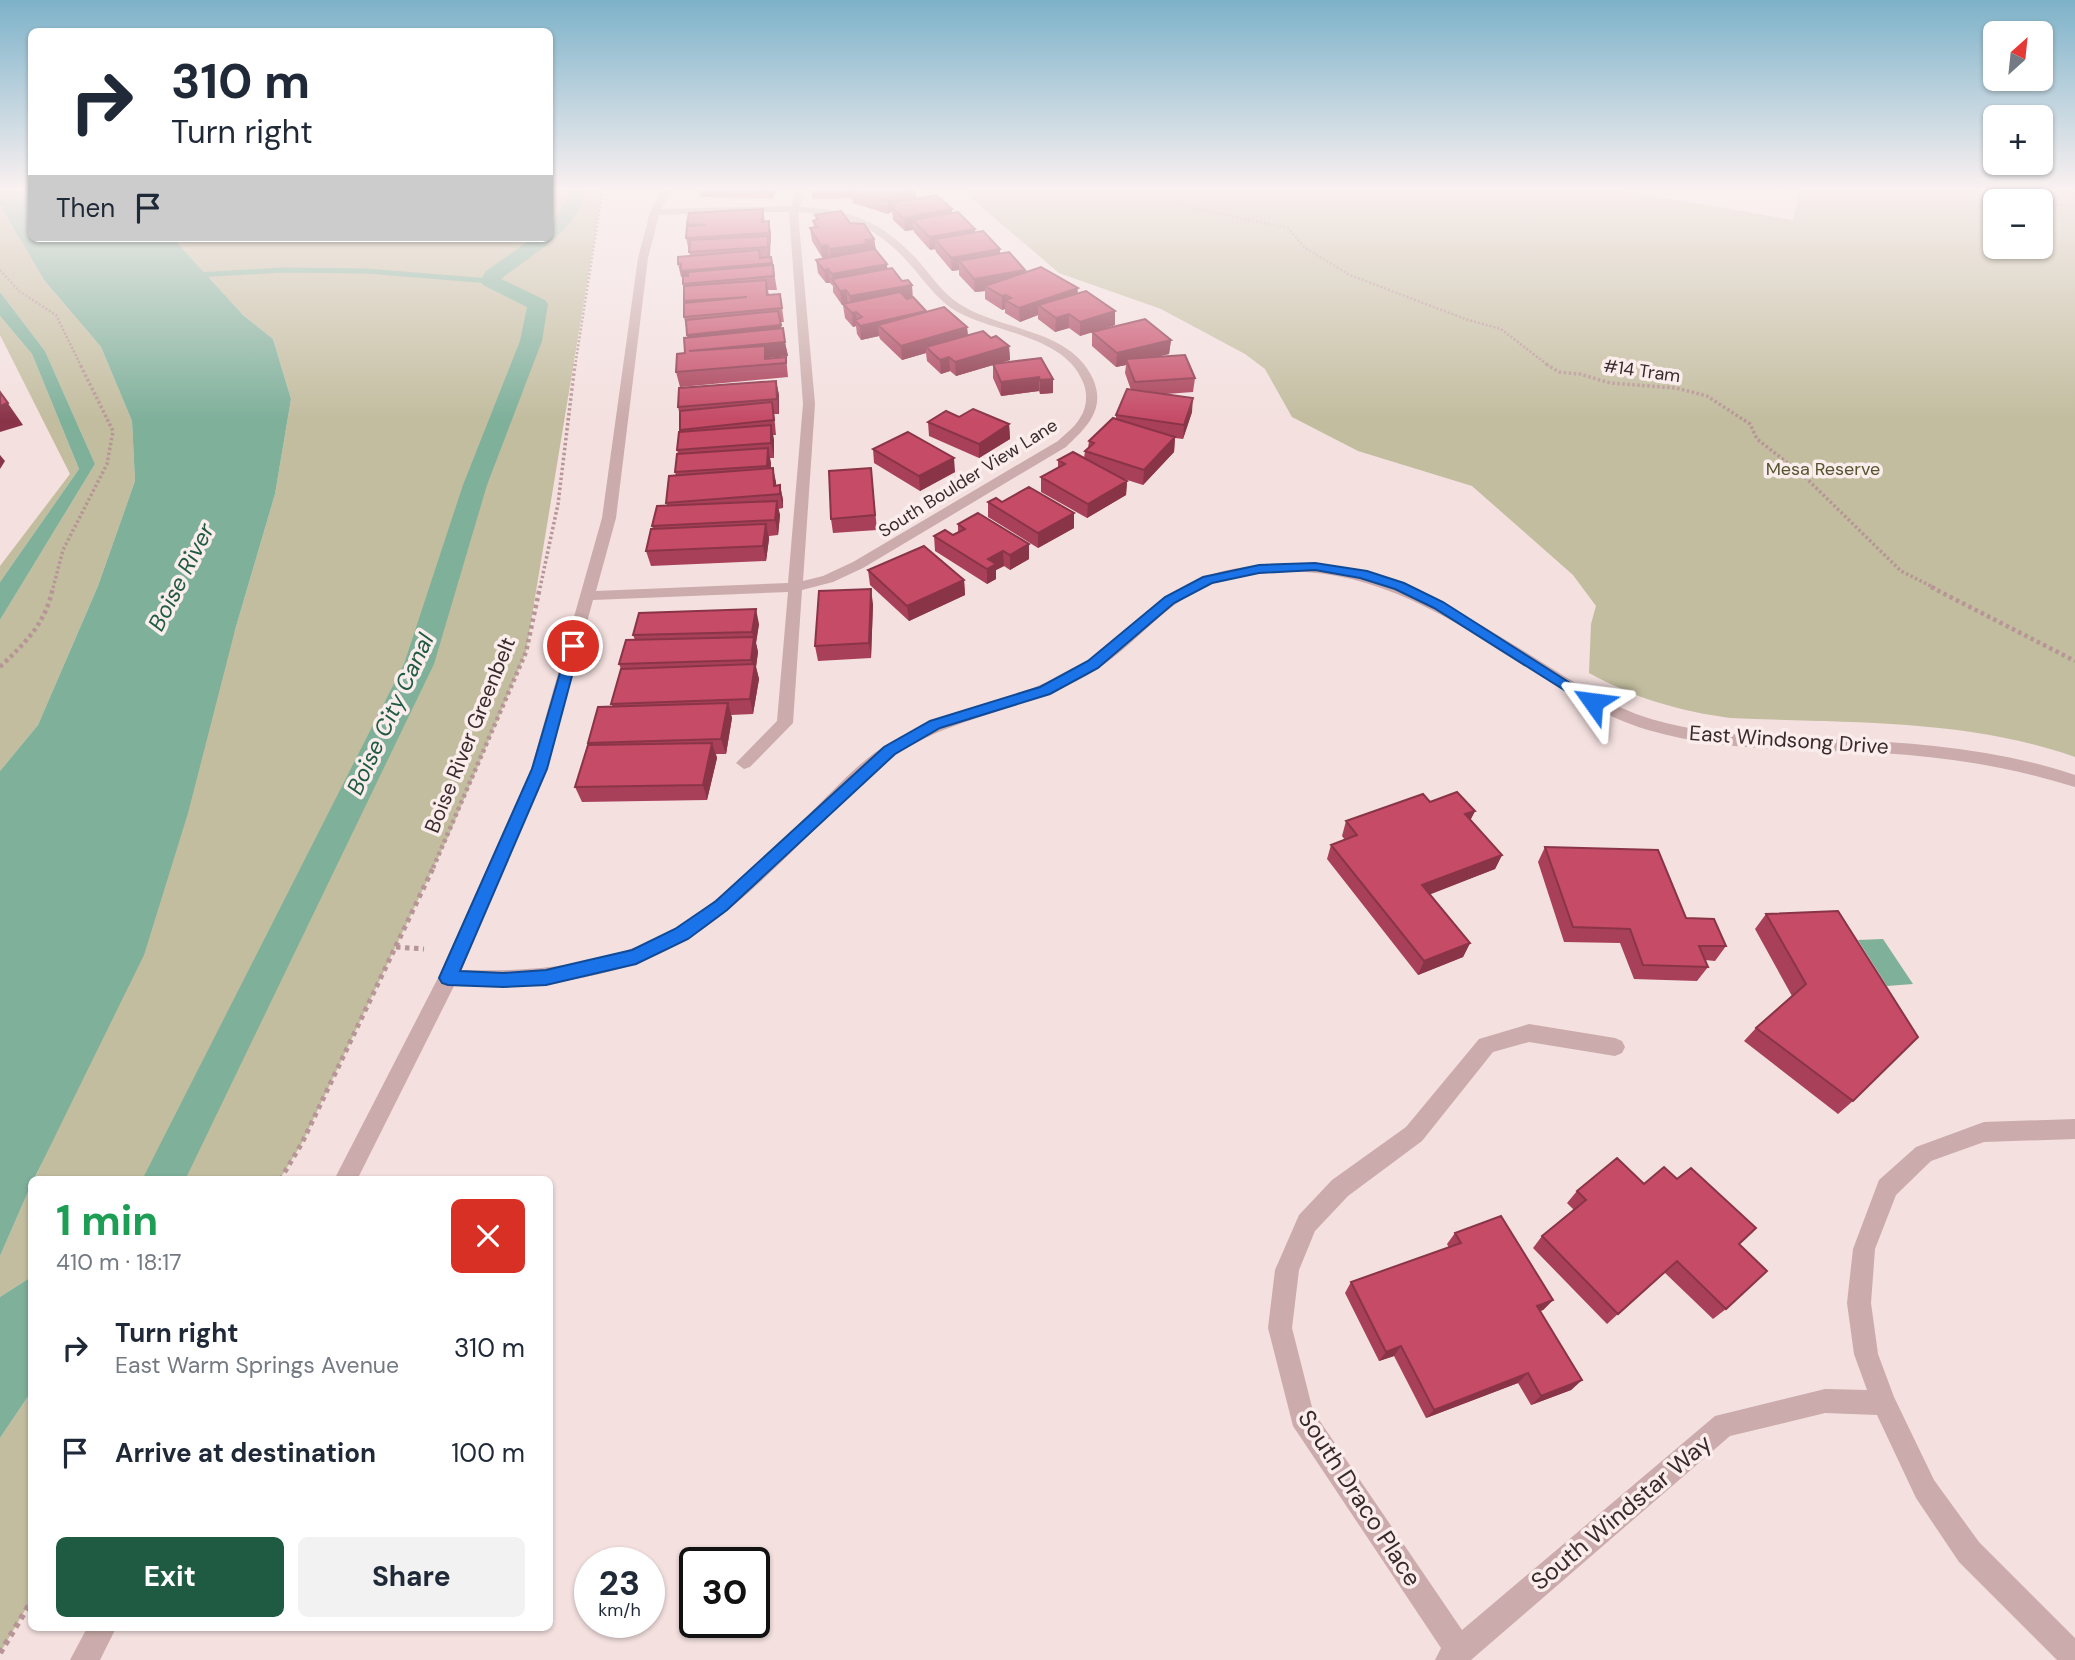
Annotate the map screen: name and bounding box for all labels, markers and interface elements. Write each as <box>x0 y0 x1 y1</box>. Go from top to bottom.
north arrow <box>1983 21 2053 91</box>
map controls <box>1983 21 2053 259</box>
text: 310 m <box>171 49 310 113</box>
icon: right <box>56 56 147 147</box>
button: + <box>1983 105 2053 175</box>
text: Turn right <box>171 111 313 153</box>
icon: arrive <box>129 189 167 227</box>
button: − <box>1983 189 2053 259</box>
text: Then <box>56 191 115 225</box>
street label: #14 Tram <box>1602 354 1682 388</box>
street label: South Boulder View Lane <box>874 413 1062 543</box>
park label: Mesa Reserve <box>1766 457 1880 481</box>
water label: Boise River <box>141 517 222 636</box>
pin <box>543 616 603 676</box>
icon: arrive <box>554 627 592 665</box>
water label: Boise City Canal <box>340 628 441 799</box>
street label: Boise River Greenbelt <box>418 633 522 837</box>
position arrow <box>1556 665 1630 739</box>
street label: East Windsong Drive <box>1688 719 1890 761</box>
text: 1 min <box>56 1193 158 1248</box>
button: close <box>451 1199 525 1273</box>
text: 410 m · 18:17 <box>56 1247 182 1277</box>
text: Turn right <box>115 1316 239 1350</box>
icon: right <box>56 1329 94 1367</box>
text: 310 m <box>454 1331 525 1365</box>
text: East Warm Springs Avenue <box>115 1350 399 1380</box>
street label: South Draco Place <box>1291 1404 1429 1592</box>
street label: South Windstar Way <box>1524 1427 1718 1597</box>
icon: arrive <box>56 1434 94 1472</box>
text: Arrive at destination <box>115 1436 376 1470</box>
text: 100 m <box>451 1436 525 1470</box>
button: Exit <box>56 1537 284 1617</box>
button: Share <box>298 1537 525 1617</box>
speed limit sign: 30 <box>679 1547 770 1638</box>
text: 23 <box>599 1560 640 1606</box>
text: km/h <box>598 1598 641 1622</box>

